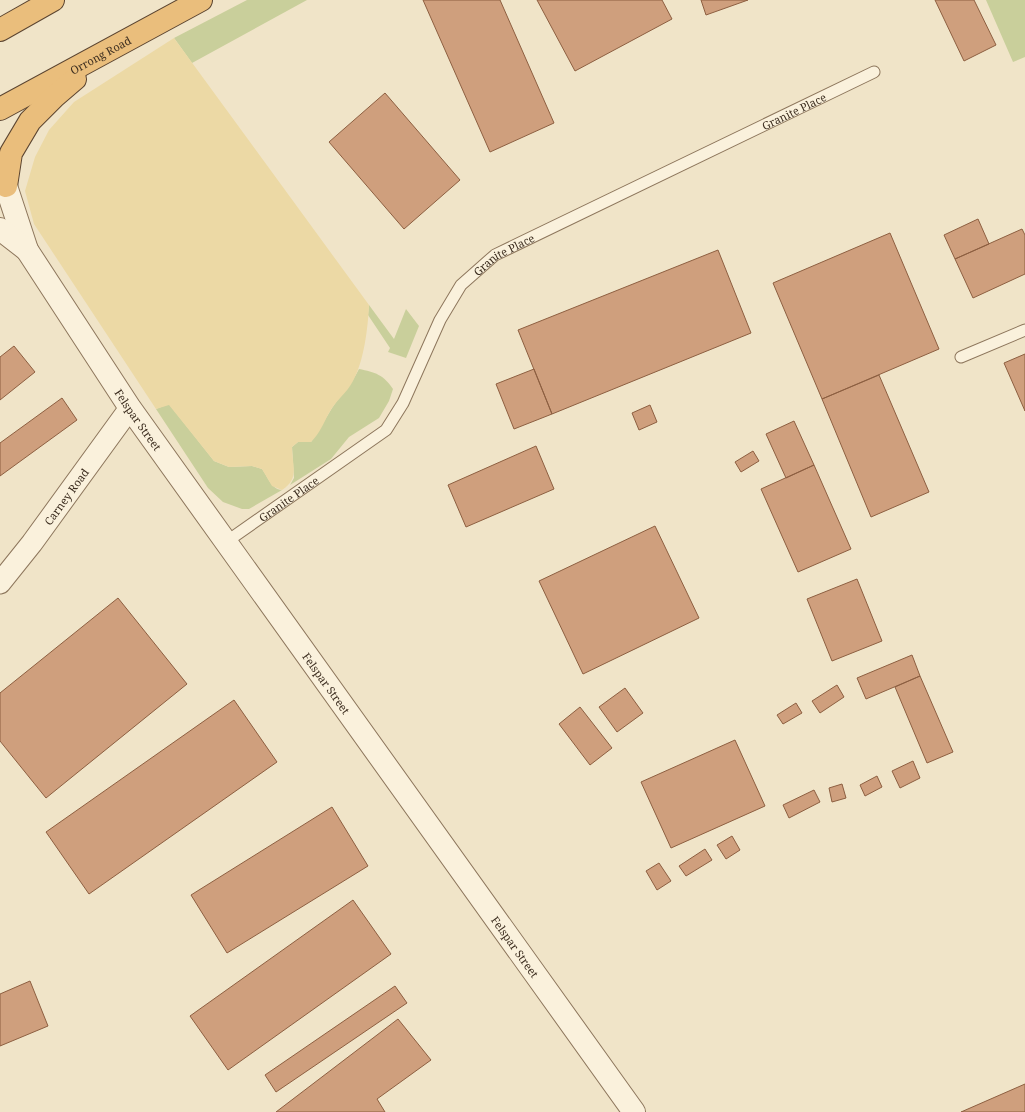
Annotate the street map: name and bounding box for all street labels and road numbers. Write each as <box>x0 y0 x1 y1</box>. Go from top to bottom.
street label: Orrong Road <box>67 32 134 77</box>
street label: Granite Place <box>759 89 829 133</box>
street label: Granite Place <box>470 230 537 279</box>
street label: Felspar Street <box>112 386 165 453</box>
street label: Carney Road <box>40 465 92 528</box>
street label: Granite Place <box>255 472 321 525</box>
street label: Felspar Street <box>300 649 354 717</box>
street label: Felspar Street <box>488 913 543 980</box>

